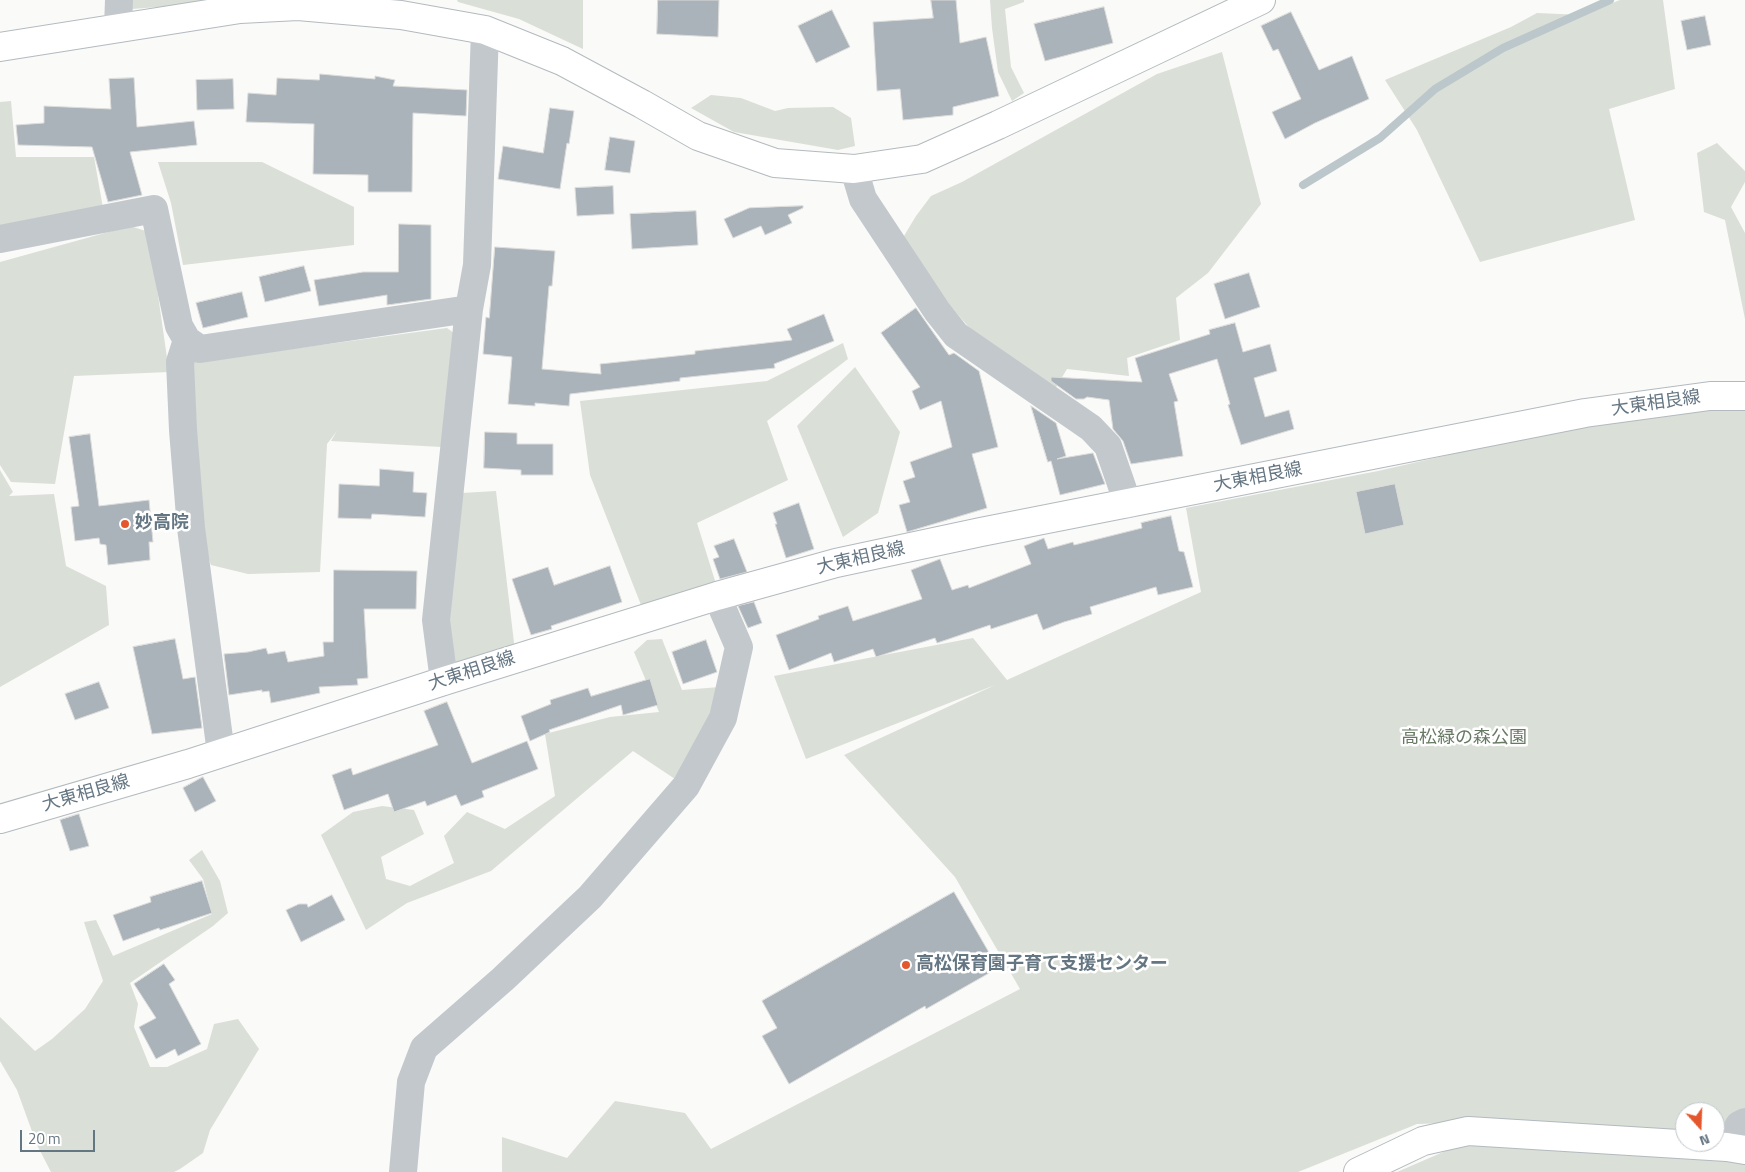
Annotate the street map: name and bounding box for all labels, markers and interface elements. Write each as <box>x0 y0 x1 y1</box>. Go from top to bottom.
street label: 大東相良線 <box>1610 387 1702 421</box>
street label: 大東相良線 <box>1212 459 1304 497</box>
place label: 妙高院 <box>135 513 189 535</box>
marker: 妙高院 <box>119 518 131 530</box>
street label: 大東相良線 <box>815 538 907 580</box>
street label: 大東相良線 <box>426 648 518 696</box>
park label: 高松緑の森公園 <box>1401 728 1527 750</box>
street label: 大東相良線 <box>40 771 132 817</box>
place label: 高松保育園子育て支援センター <box>916 954 1168 976</box>
marker: 高松保育園子育て支援センター <box>900 959 912 971</box>
north arrow <box>1675 1102 1725 1152</box>
scale bar <box>22 1120 98 1152</box>
text: 20 m <box>28 1127 61 1150</box>
text: N <box>1697 1129 1713 1152</box>

